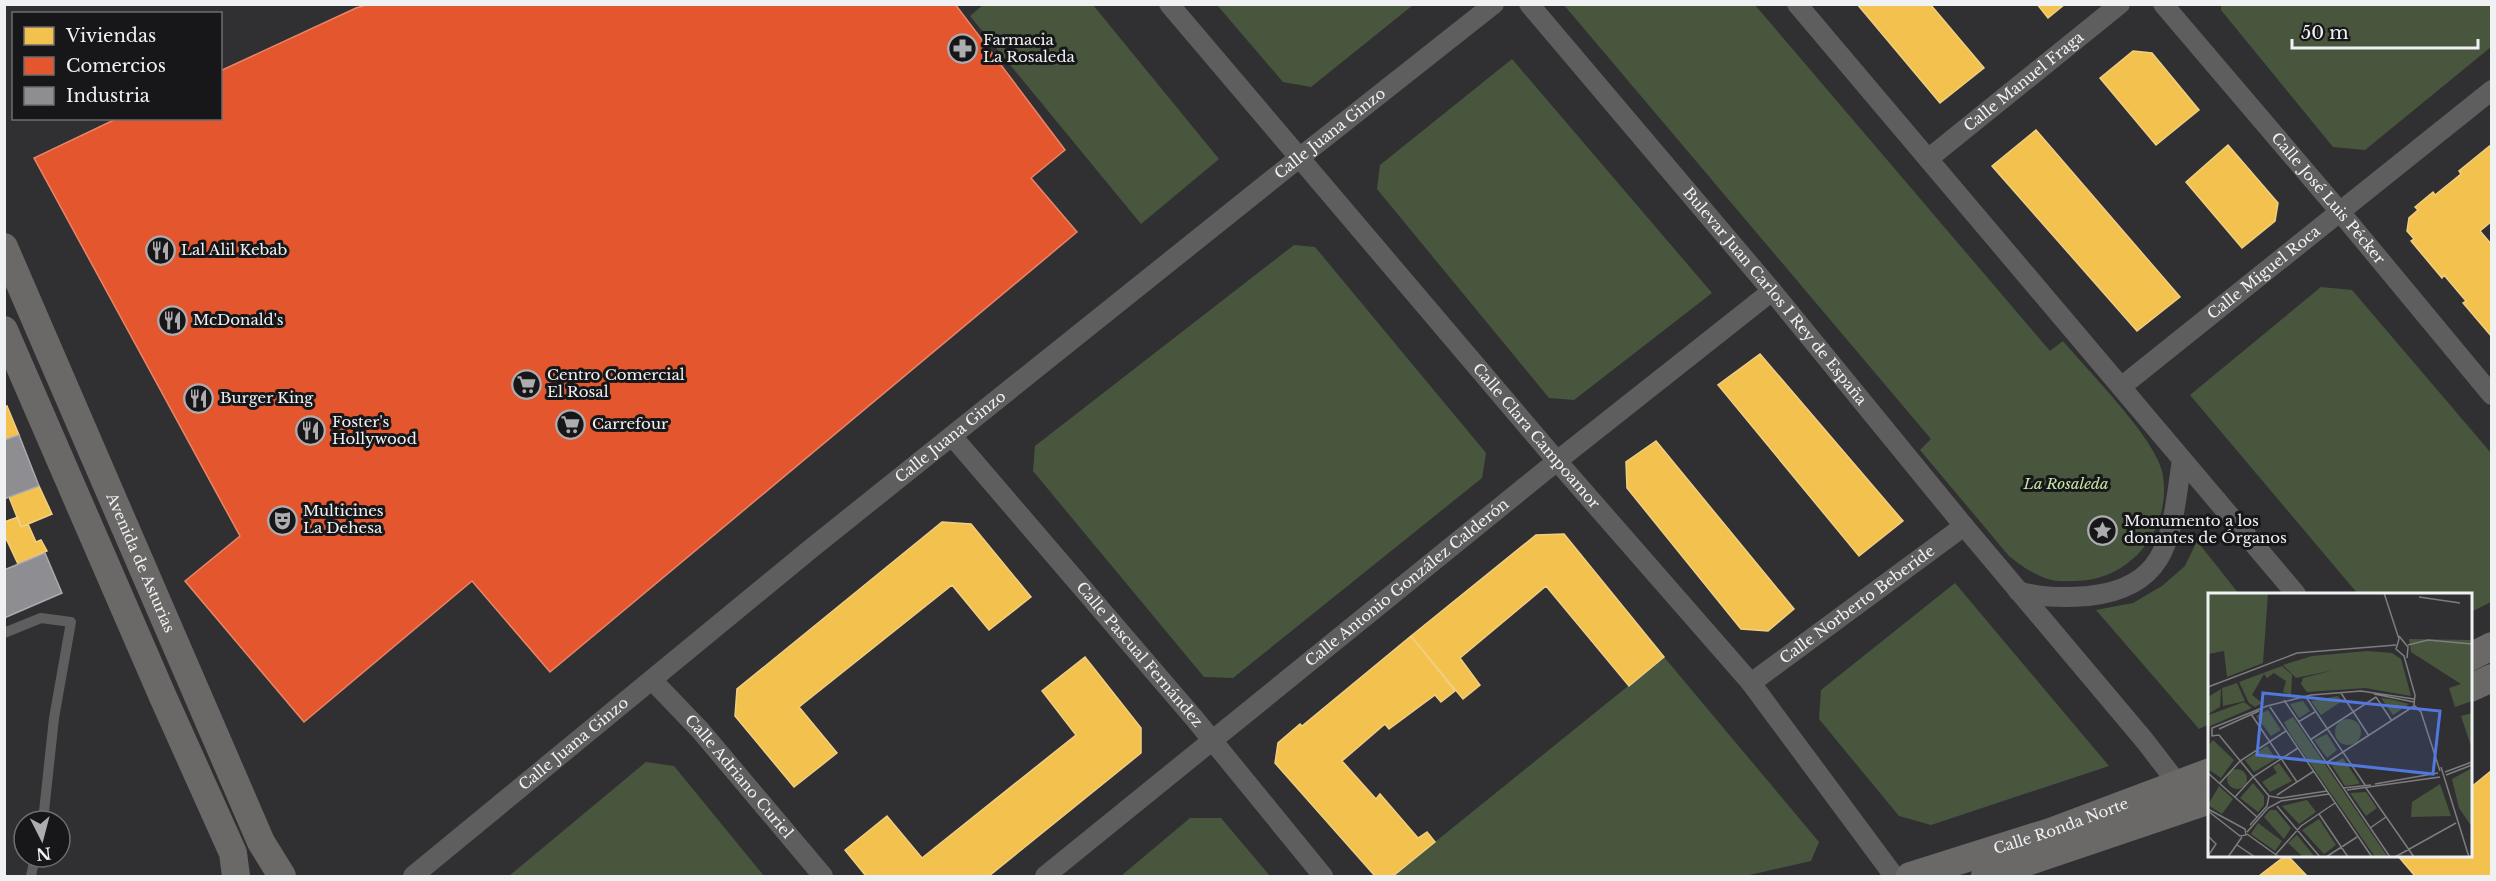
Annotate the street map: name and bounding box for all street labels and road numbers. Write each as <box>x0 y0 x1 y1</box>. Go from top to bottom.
street label: Calle Manuel Fraga <box>1960 27 2088 135</box>
street label: Calle Juana Ginzo <box>1270 83 1389 183</box>
street label: Calle José Luis Pécker <box>2268 128 2390 268</box>
street label: Bulevar Juan Carlos I Rey de España <box>1679 183 1872 409</box>
street label: Calle Miguel Roca <box>2203 221 2324 323</box>
street label: Calle Clara Campoamor <box>1469 359 1605 513</box>
street label: Calle Juana Ginzo <box>891 386 1010 487</box>
street label: Avenida de Asturias <box>102 489 179 636</box>
street label: Calle Antonio González Calderón <box>1301 494 1512 670</box>
street label: Calle Norberto Beberide <box>1776 541 1938 668</box>
street label: Calle Pascual Fernández <box>1072 578 1207 731</box>
street label: Calle Juana Ginzo <box>515 693 632 794</box>
street label: Calle Adriano Curiel <box>681 710 797 842</box>
street label: Calle Ronda Norte <box>1991 793 2131 858</box>

